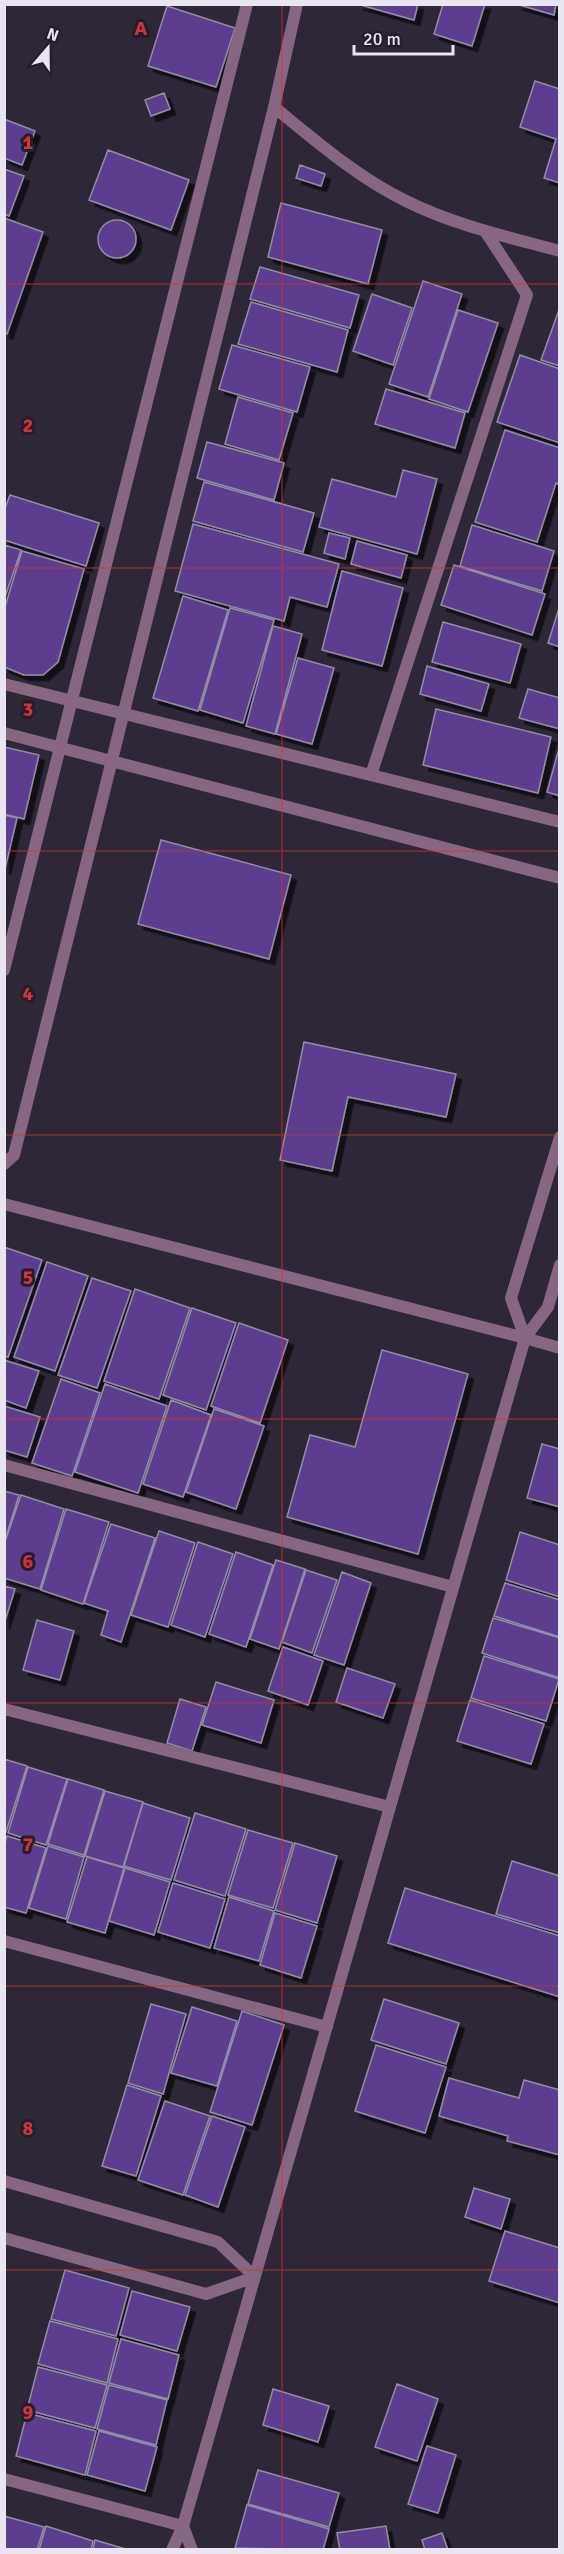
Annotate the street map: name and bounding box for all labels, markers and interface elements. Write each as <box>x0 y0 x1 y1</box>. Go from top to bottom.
text: A <box>135 16 148 41</box>
north arrow <box>18 18 78 78</box>
scale bar <box>354 18 453 56</box>
text: N <box>44 24 61 46</box>
text: 20 m <box>363 28 401 50</box>
text: 1 <box>23 130 34 155</box>
text: 2 <box>23 413 33 438</box>
text: 3 <box>23 697 33 722</box>
text: 4 <box>23 981 34 1006</box>
text: 5 <box>23 1265 33 1290</box>
text: 6 <box>23 1549 34 1574</box>
text: 7 <box>23 1832 34 1857</box>
text: 8 <box>23 2116 34 2141</box>
text: 9 <box>23 2400 34 2425</box>

